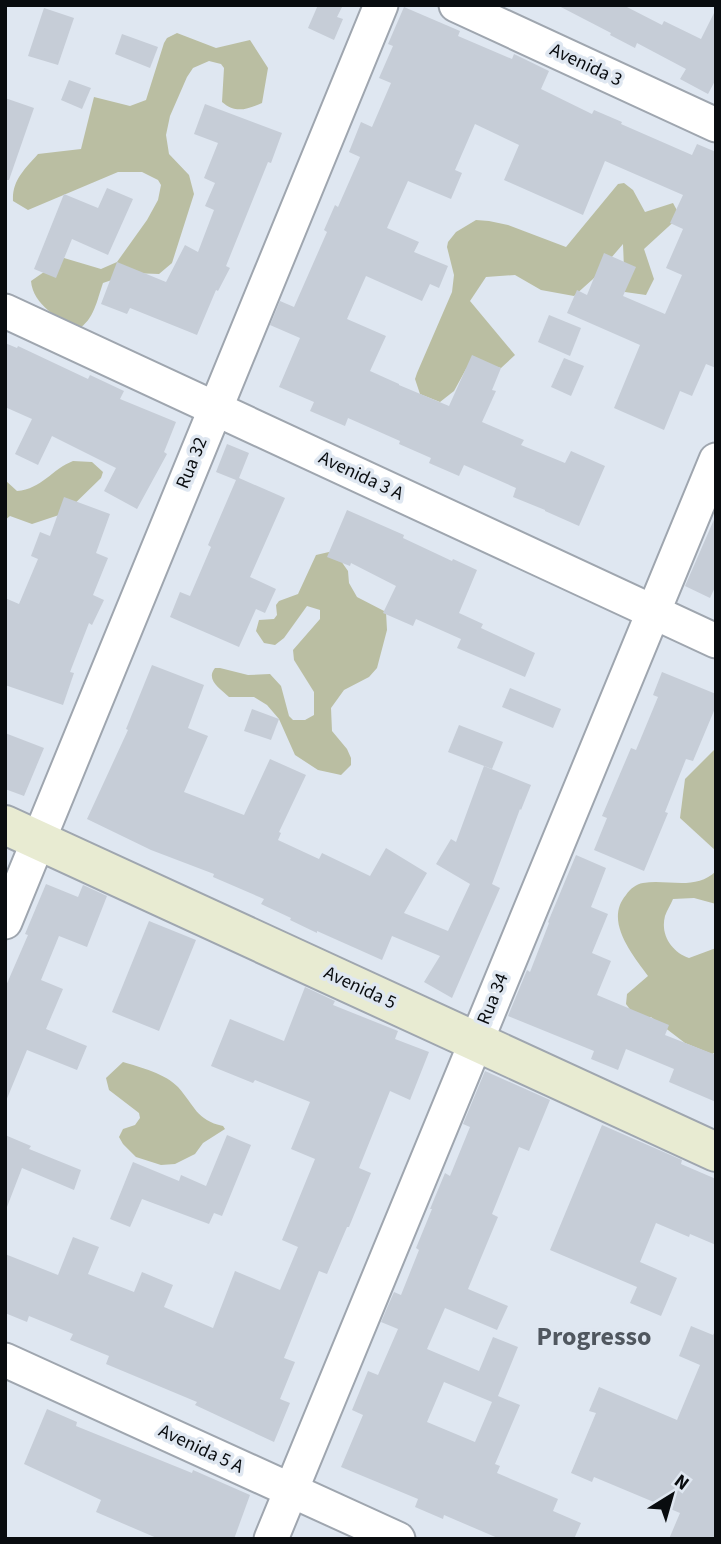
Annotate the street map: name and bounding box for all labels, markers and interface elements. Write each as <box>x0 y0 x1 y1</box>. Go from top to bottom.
street label: Avenida 3 <box>545 37 627 93</box>
street label: Rua 32 <box>169 433 215 493</box>
street label: Avenida 3 A <box>314 445 409 508</box>
street label: Avenida 5 <box>319 960 401 1016</box>
street label: Rua 34 <box>470 969 516 1029</box>
district label: Progresso <box>537 1318 651 1355</box>
street label: Avenida 5 A <box>154 1418 249 1481</box>
north arrow <box>637 1460 707 1530</box>
text: N <box>668 1468 695 1497</box>

